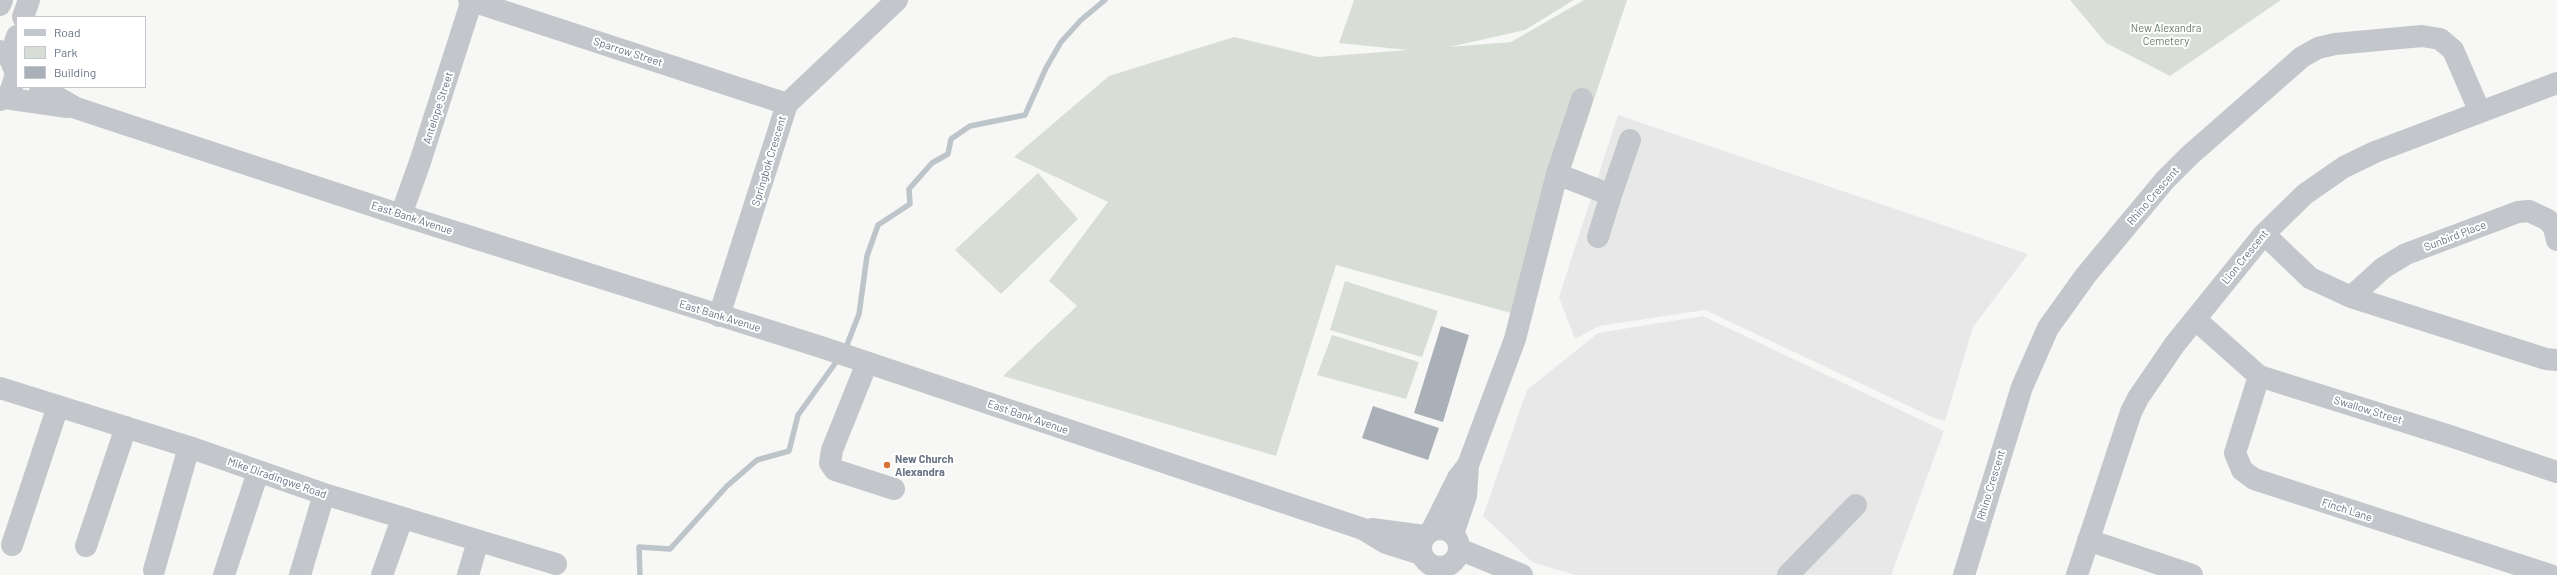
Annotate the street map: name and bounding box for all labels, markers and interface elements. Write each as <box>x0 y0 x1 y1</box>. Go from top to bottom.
legend <box>16 16 146 88</box>
park label: New Alexandra Cemetery <box>2131 21 2201 47</box>
text: Road <box>54 25 81 39</box>
street label: Sparrow Street <box>592 35 664 69</box>
text: Park <box>54 45 78 59</box>
text: Building <box>54 65 96 79</box>
street label: Antelope Street <box>420 70 456 146</box>
street label: Springbok Crescent <box>749 114 789 208</box>
street label: Rhino Crescent <box>2124 164 2182 228</box>
street label: East Bank Avenue <box>370 199 454 237</box>
street label: Sunbird Place <box>2422 218 2488 254</box>
street label: Lion Crescent <box>2219 227 2271 287</box>
street label: East Bank Avenue <box>678 297 762 335</box>
street label: Swallow Street <box>2332 393 2404 427</box>
street label: East Bank Avenue <box>986 397 1070 437</box>
street label: Rhino Crescent <box>1974 448 2008 522</box>
place label: New Church Alexandra <box>895 452 954 478</box>
street label: Mike Diradingwe Road <box>226 455 328 501</box>
marker: New Church Alexandra <box>882 460 892 470</box>
street label: Finch Lane <box>2320 496 2374 524</box>

